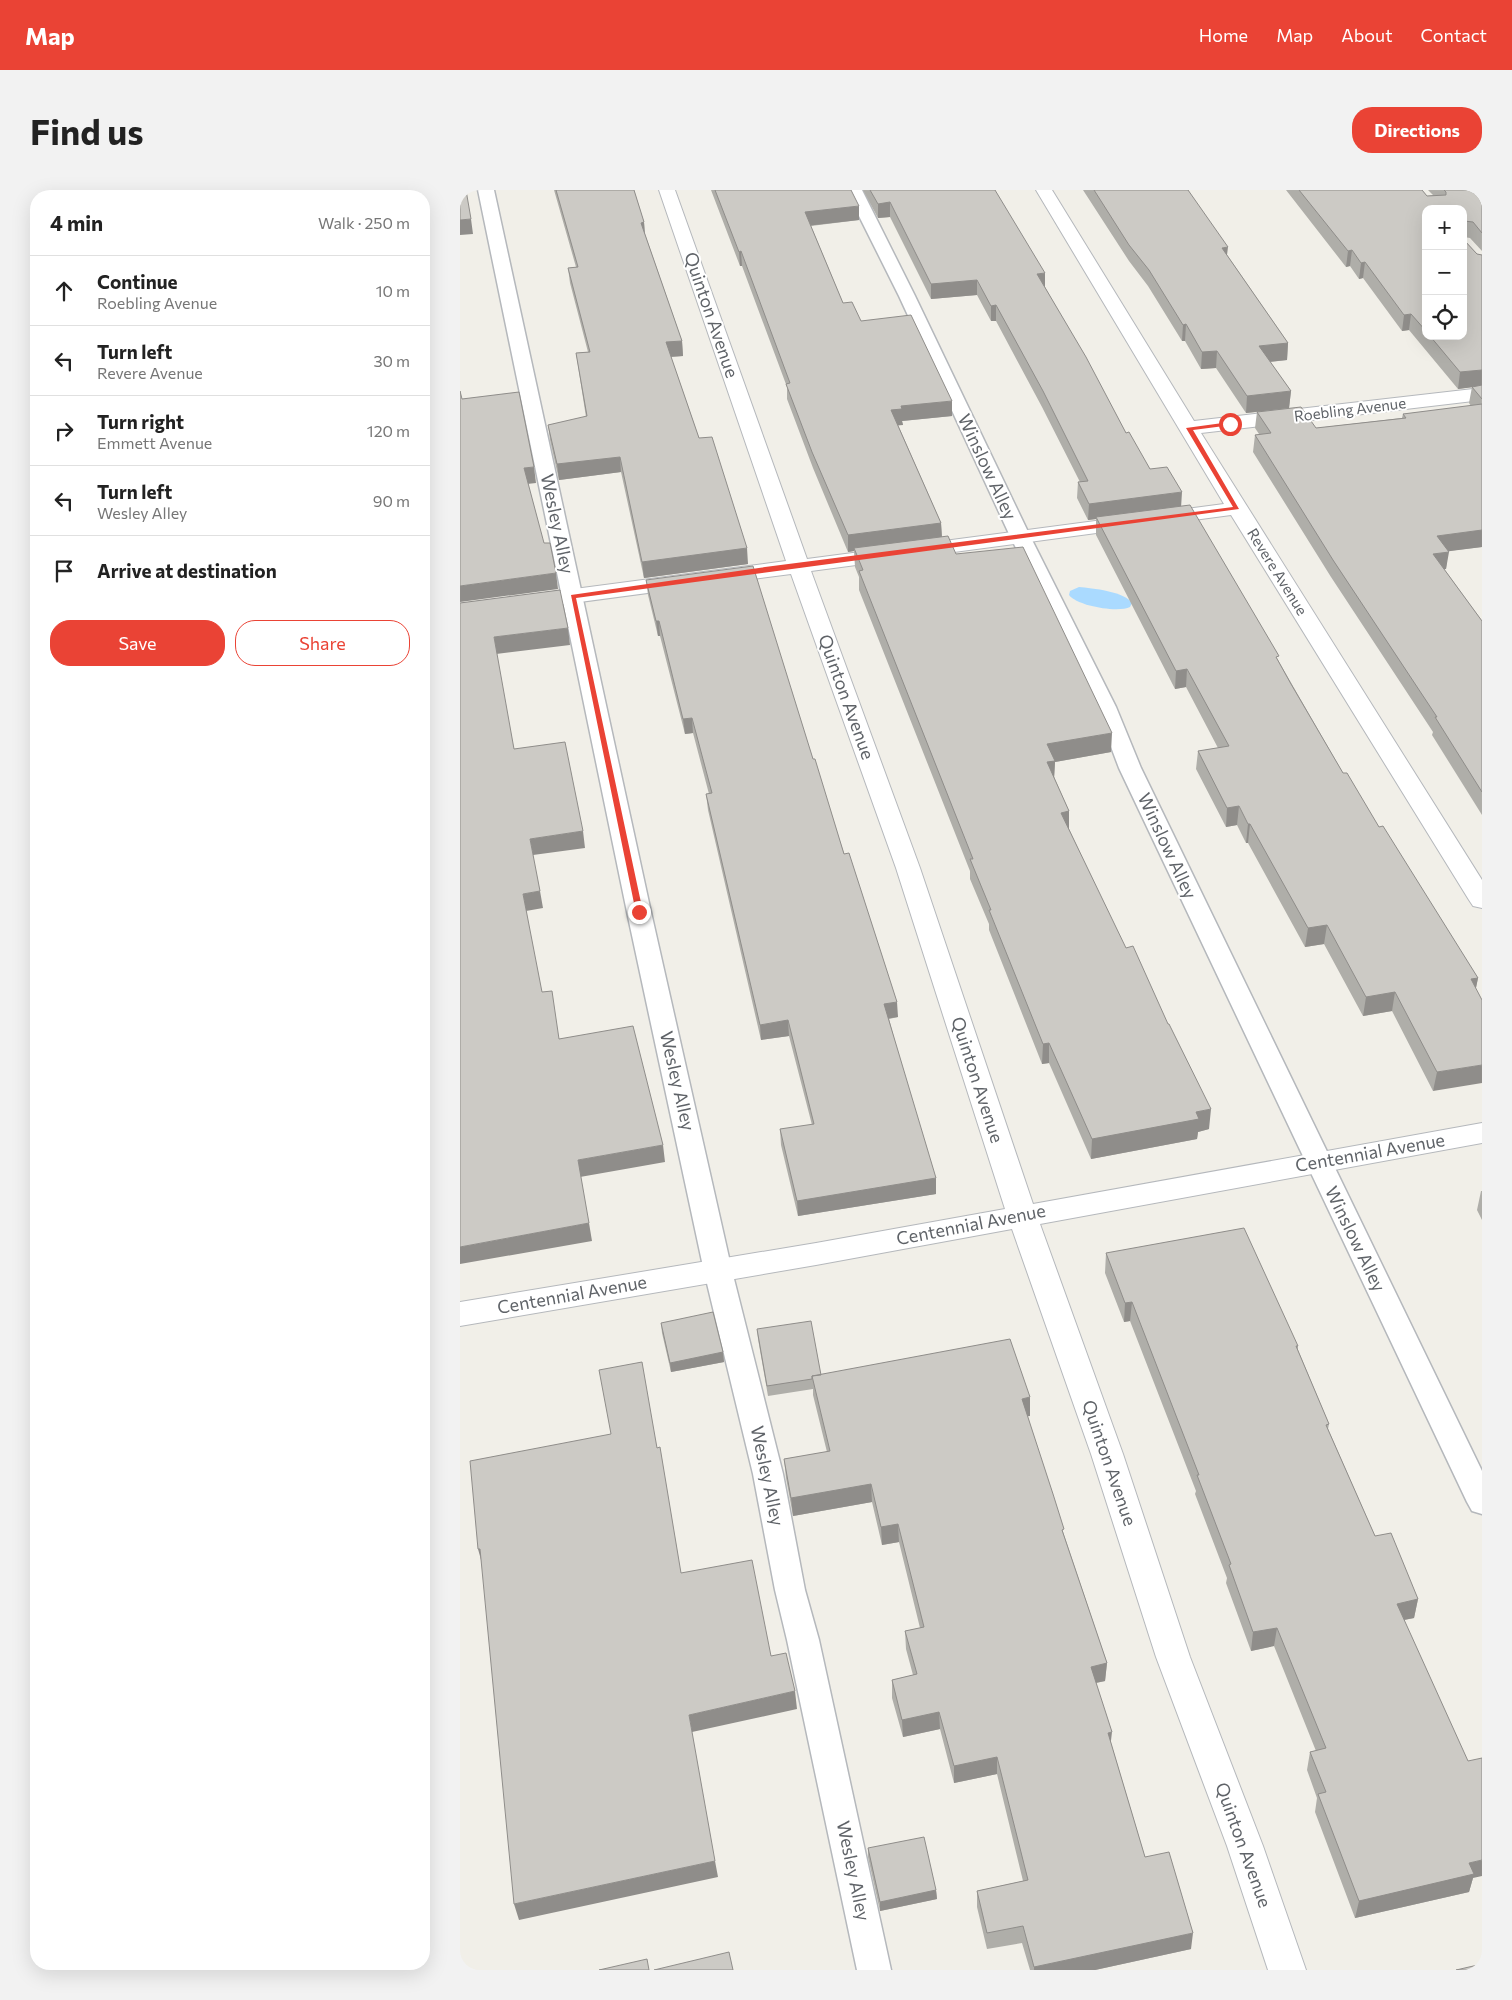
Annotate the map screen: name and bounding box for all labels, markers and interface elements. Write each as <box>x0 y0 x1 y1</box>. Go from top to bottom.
text: Map <box>25 21 75 50</box>
text: Home <box>1199 24 1248 46</box>
text: Map <box>1276 24 1313 46</box>
text: About <box>1341 24 1393 46</box>
text: Contact <box>1421 24 1487 46</box>
button: Directions <box>1352 107 1482 153</box>
text: Find us <box>30 109 144 152</box>
map controls <box>1422 205 1467 340</box>
button: + <box>1422 205 1467 250</box>
text: 4 min <box>50 210 103 235</box>
text: Walk · 250 m <box>318 213 410 232</box>
street label: Quinton Avenue <box>680 249 744 380</box>
button: − <box>1422 250 1467 295</box>
text: Continue <box>97 270 177 293</box>
icon: ahead <box>50 277 78 305</box>
text: 10 m <box>376 281 410 300</box>
text: Roebling Avenue <box>97 293 217 312</box>
button: locate <box>1422 295 1467 340</box>
text: Turn left <box>97 340 172 363</box>
icon: left <box>50 347 78 375</box>
text: 30 m <box>373 351 410 370</box>
text: Revere Avenue <box>97 363 203 382</box>
street label: Roebling Avenue <box>1293 393 1407 425</box>
text: Turn right <box>97 410 184 433</box>
street label: Winslow Alley <box>954 410 1022 523</box>
route start <box>1219 413 1242 436</box>
icon: right <box>50 417 78 445</box>
text: 120 m <box>367 421 410 440</box>
text: Emmett Avenue <box>97 433 212 452</box>
street label: Wesley Alley <box>537 472 579 576</box>
text: Turn left <box>97 480 172 503</box>
icon: left <box>50 487 78 515</box>
text: 90 m <box>373 491 410 510</box>
text: Wesley Alley <box>97 503 187 522</box>
street label: Revere Avenue <box>1244 525 1312 618</box>
icon: arrive <box>50 557 78 585</box>
text: Arrive at destination <box>97 559 277 582</box>
button: Save <box>50 620 225 666</box>
button: Share <box>235 620 410 666</box>
street label: Quinton Avenue <box>814 631 880 762</box>
street label: Winslow Alley <box>1134 789 1202 902</box>
route end <box>628 901 651 924</box>
street label: Quinton Avenue <box>947 1014 1009 1146</box>
street label: Wesley Alley <box>656 1029 700 1133</box>
street label: Centennial Avenue <box>1293 1128 1446 1176</box>
street label: Winslow Alley <box>1321 1182 1391 1295</box>
street label: Centennial Avenue <box>894 1199 1047 1249</box>
street label: Centennial Avenue <box>495 1270 648 1318</box>
street label: Quinton Avenue <box>1078 1397 1142 1528</box>
street label: Wesley Alley <box>747 1424 789 1528</box>
street label: Quinton Avenue <box>1211 1779 1277 1910</box>
street label: Wesley Alley <box>833 1819 875 1923</box>

